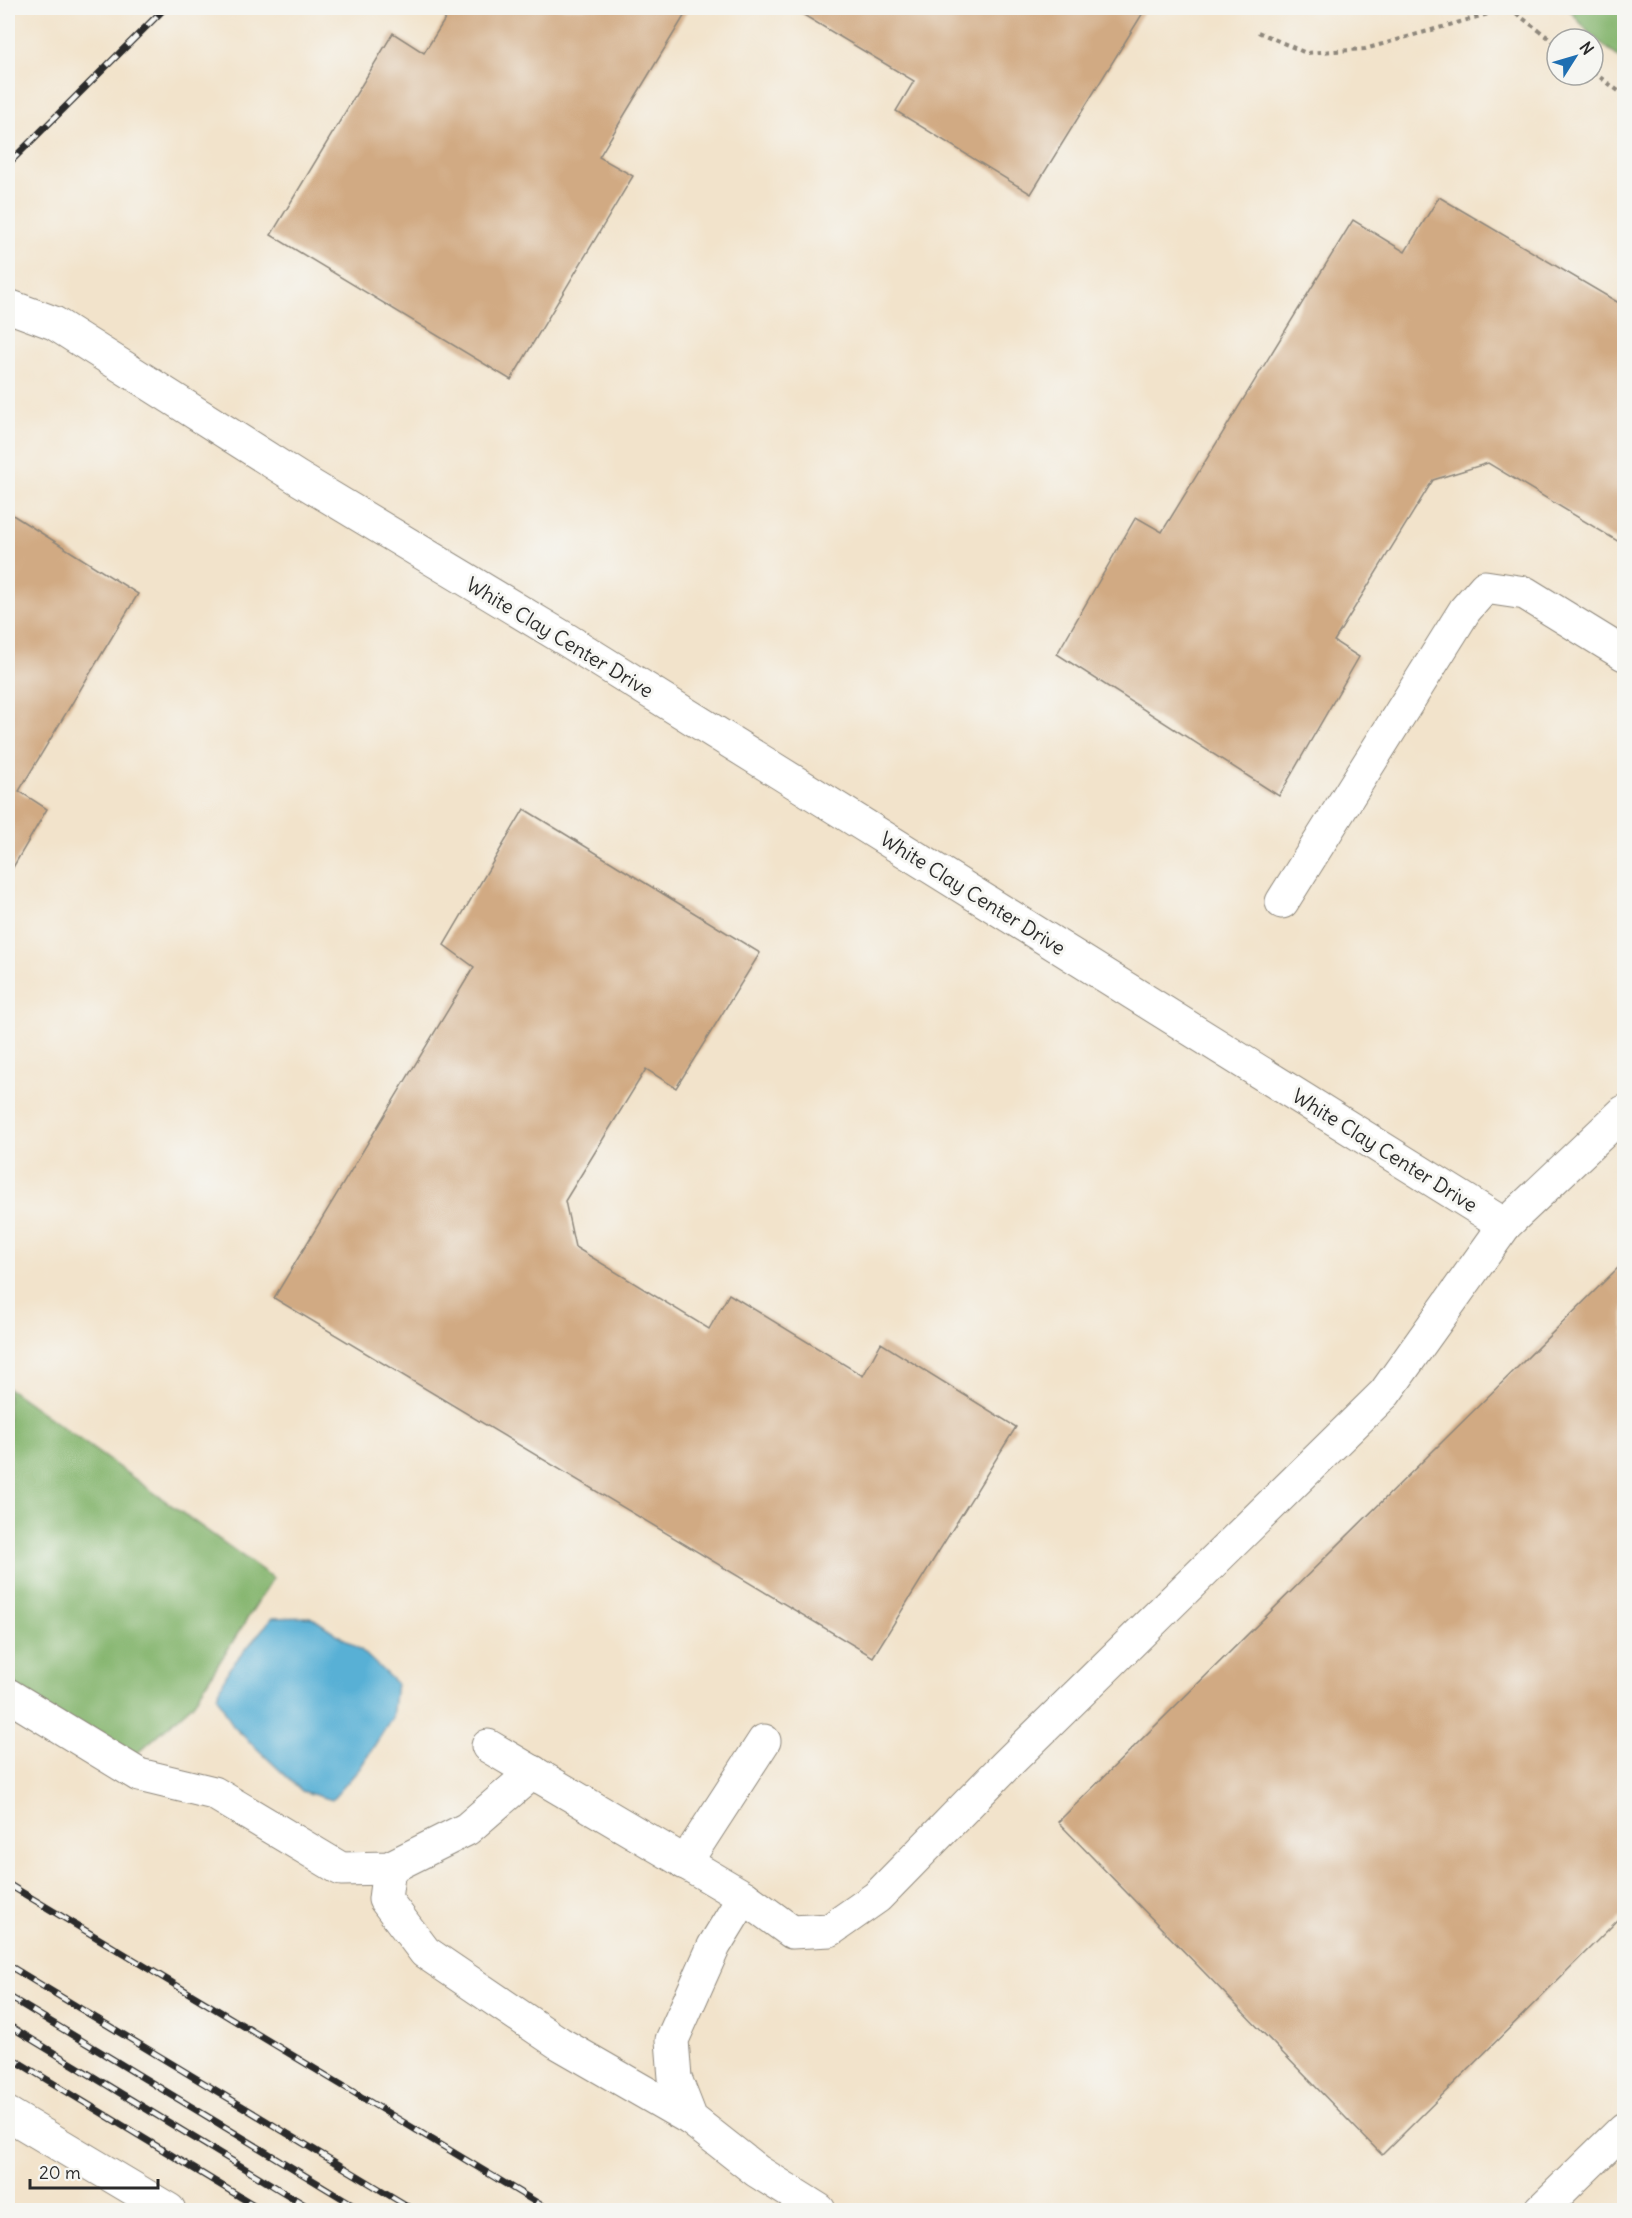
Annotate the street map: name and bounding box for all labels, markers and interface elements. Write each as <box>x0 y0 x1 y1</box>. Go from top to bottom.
north arrow <box>1545 27 1605 87</box>
text: N <box>1576 38 1598 58</box>
street label: White Clay Center Drive <box>462 571 658 703</box>
street label: White Clay Center Drive <box>876 826 1070 960</box>
street label: White Clay Center Drive <box>1288 1083 1482 1217</box>
scale bar <box>30 2152 158 2190</box>
text: 20 m <box>39 2161 81 2184</box>

